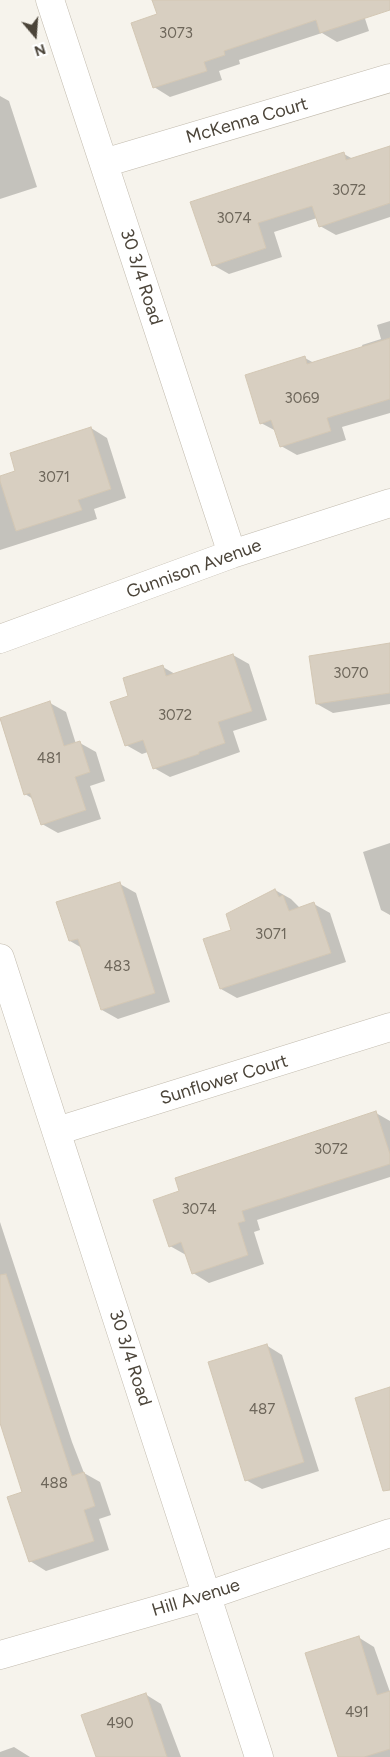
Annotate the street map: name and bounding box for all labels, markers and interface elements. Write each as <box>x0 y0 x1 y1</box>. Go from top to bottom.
north arrow <box>10 10 60 60</box>
house number: 3073 <box>159 25 193 43</box>
text: N <box>32 40 48 59</box>
street label: McKenna Court <box>184 93 310 149</box>
house number: 3072 <box>332 182 366 200</box>
house number: 3074 <box>216 210 252 228</box>
street label: 30 3/4 Road <box>115 226 167 328</box>
house number: 3069 <box>285 390 319 408</box>
house number: 3071 <box>38 469 70 487</box>
street label: Gunnison Avenue <box>124 535 264 603</box>
house number: 3070 <box>333 665 369 683</box>
house number: 3072 <box>158 707 192 725</box>
house number: 481 <box>37 750 61 768</box>
house number: 3071 <box>255 926 287 944</box>
house number: 483 <box>104 958 130 976</box>
street label: Sunflower Court <box>157 1050 291 1110</box>
house number: 3072 <box>314 1141 348 1159</box>
house number: 3074 <box>181 1201 217 1219</box>
street label: 30 3/4 Road <box>104 1307 156 1409</box>
house number: 487 <box>249 1401 275 1419</box>
house number: 488 <box>40 1475 68 1493</box>
street label: Hill Avenue <box>149 1574 243 1622</box>
house number: 491 <box>345 1704 369 1722</box>
house number: 490 <box>106 1715 134 1733</box>

